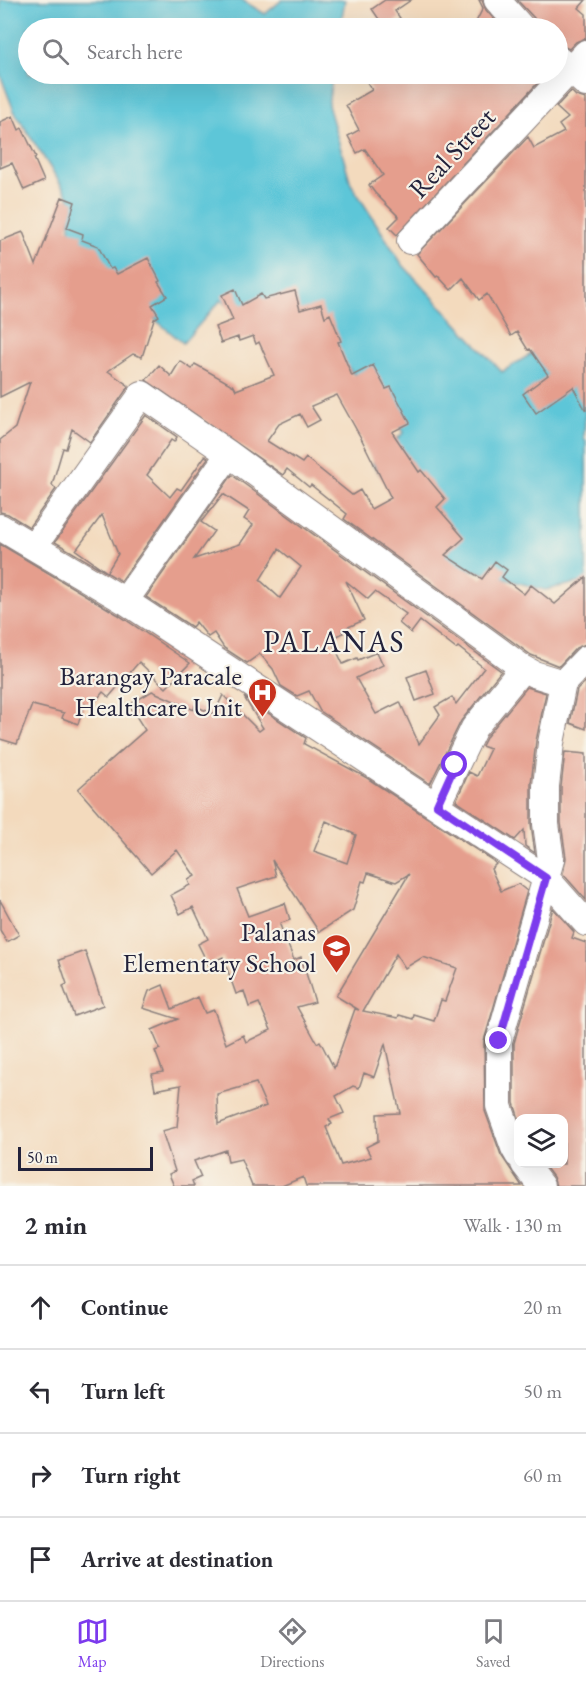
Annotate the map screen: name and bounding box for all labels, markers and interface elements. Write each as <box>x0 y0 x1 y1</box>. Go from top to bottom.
search box <box>18 18 568 84</box>
icon: search <box>39 35 72 68</box>
text: Search here <box>87 37 182 66</box>
street label: Real Street <box>401 99 503 205</box>
district label: PALANAS <box>263 622 405 661</box>
place label: Barangay Paracale Healthcare Unit <box>59 658 243 724</box>
hospital icon: Barangay Paracale Healthcare Unit <box>247 676 279 718</box>
route start <box>441 751 467 777</box>
place label: Palanas Elementary School <box>122 914 316 980</box>
school or university icon: Palanas Elementary School <box>321 932 353 974</box>
route end <box>485 1027 511 1053</box>
map controls <box>514 1114 568 1168</box>
button: layers <box>514 1114 568 1168</box>
scale bar <box>18 1144 153 1172</box>
text: 50 m <box>27 1147 58 1168</box>
text: 2 min <box>24 1208 87 1242</box>
text: Walk · 130 m <box>463 1212 562 1238</box>
icon: ahead <box>24 1291 57 1324</box>
text: Continue <box>81 1293 168 1322</box>
text: 20 m <box>523 1294 562 1320</box>
icon: left <box>24 1375 57 1408</box>
text: Turn left <box>81 1377 165 1406</box>
text: 50 m <box>523 1378 562 1404</box>
icon: right <box>24 1459 57 1492</box>
text: Turn right <box>81 1461 180 1490</box>
text: 60 m <box>523 1462 562 1488</box>
icon: arrive <box>24 1543 57 1576</box>
text: Arrive at destination <box>81 1545 273 1574</box>
tab: Map <box>76 1615 109 1672</box>
tab: Directions <box>260 1615 325 1672</box>
tab: Saved <box>476 1615 510 1672</box>

